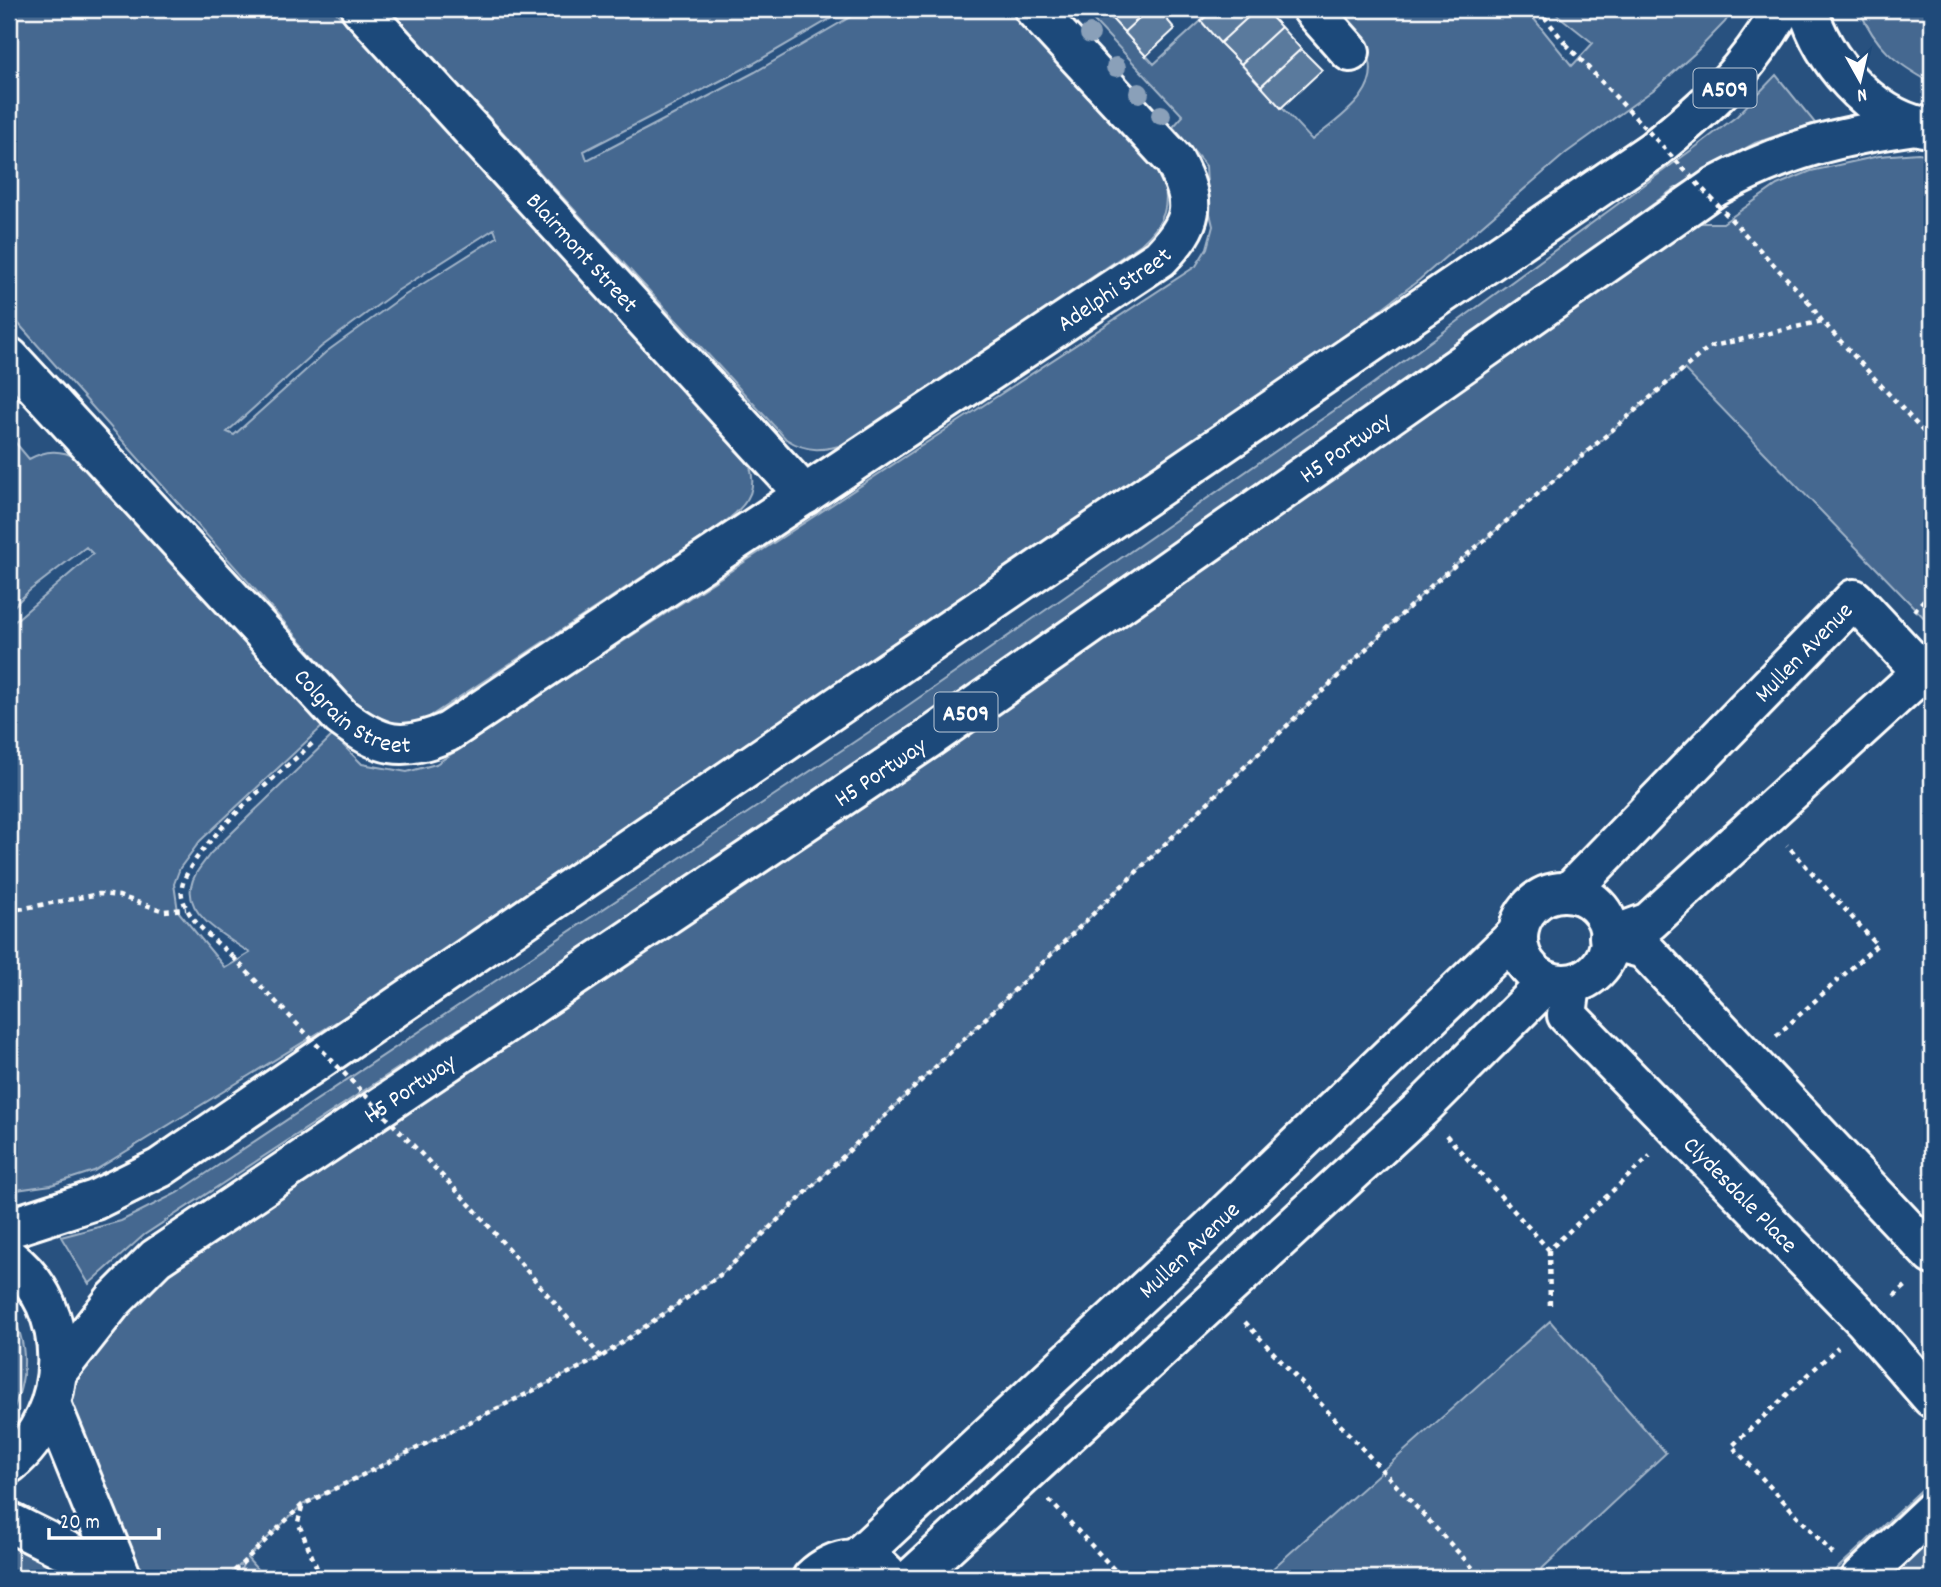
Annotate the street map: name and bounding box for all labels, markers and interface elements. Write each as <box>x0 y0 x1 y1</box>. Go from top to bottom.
north arrow <box>1826 46 1896 116</box>
road number: A509 <box>1694 68 1756 108</box>
text: N <box>1855 79 1868 107</box>
street label: Blairmont Street <box>517 186 645 322</box>
street label: Adelphi Street <box>1051 241 1182 342</box>
street label: H5 Portway <box>1294 404 1400 493</box>
street label: Mullen Avenue <box>1748 596 1862 712</box>
street label: Colgrain Street <box>284 662 412 764</box>
road number: A509 <box>934 692 998 732</box>
street label: H5 Portway <box>829 730 935 817</box>
street label: H5 Portway <box>358 1046 465 1134</box>
street label: Clydesdale Place <box>1674 1130 1804 1262</box>
street label: Mullen Avenue <box>1132 1195 1249 1308</box>
scale bar <box>49 1496 159 1540</box>
text: 20 m <box>60 1509 100 1539</box>

